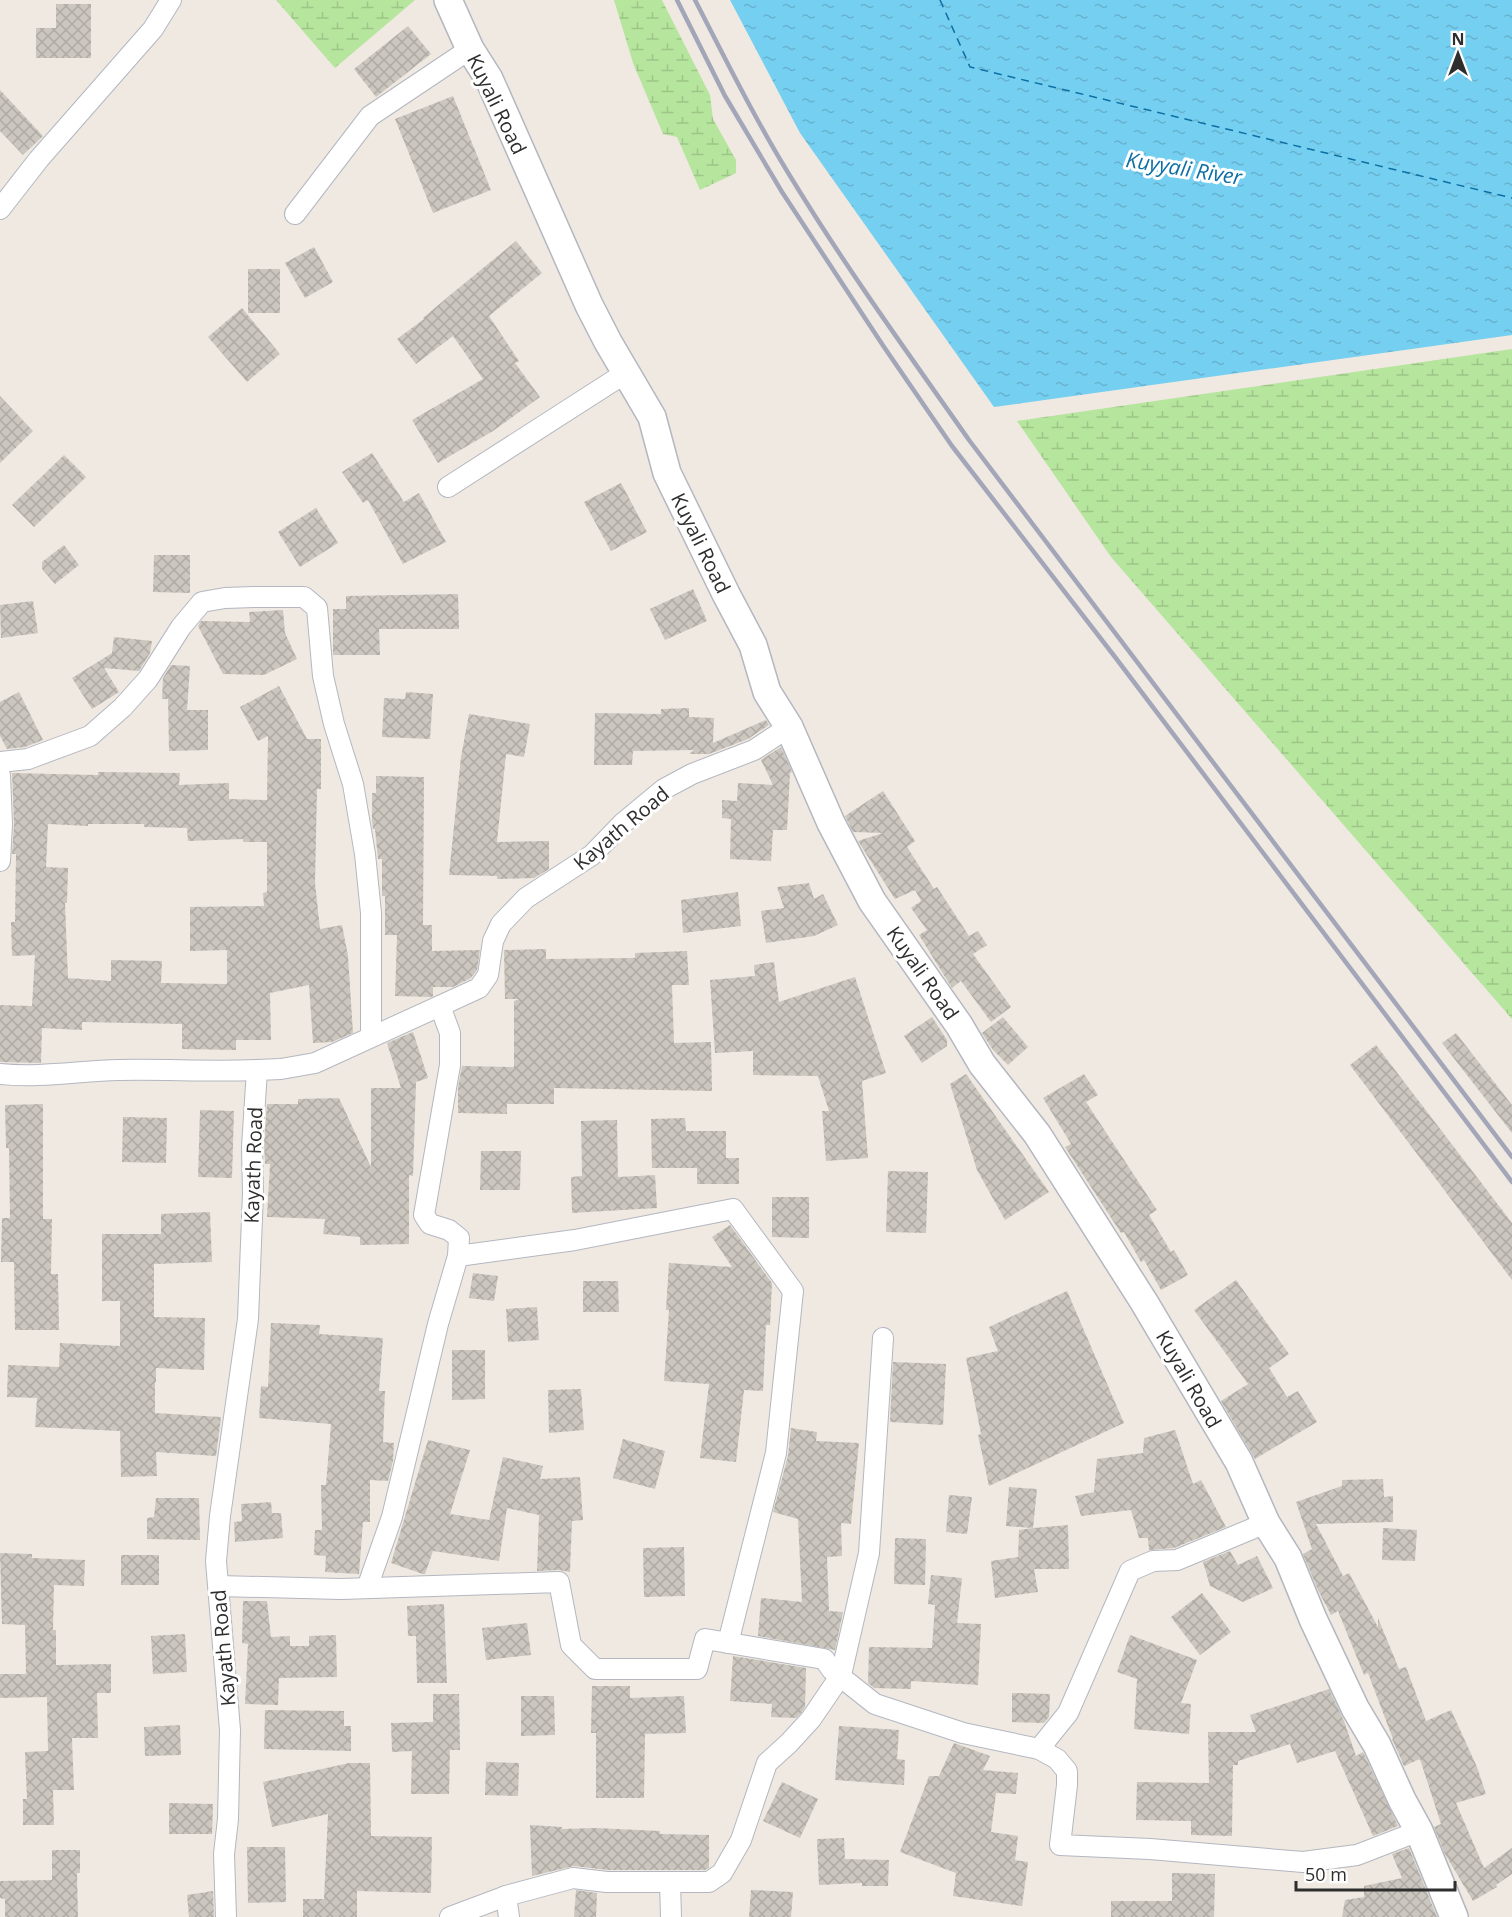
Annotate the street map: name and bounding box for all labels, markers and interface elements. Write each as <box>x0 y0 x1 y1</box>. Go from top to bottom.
north arrow <box>1428 24 1488 84</box>
text: N <box>1451 28 1465 50</box>
street label: Kuyali Road <box>461 49 533 159</box>
water label: Kuyyali River <box>1124 145 1245 191</box>
street label: Kuyali Road <box>665 488 737 598</box>
street label: Kayath Road <box>568 780 674 876</box>
street label: Kuyali Road <box>881 921 965 1025</box>
street label: Kayath Road <box>237 1106 269 1224</box>
street label: Kuyali Road <box>1150 1325 1228 1433</box>
street label: Kayath Road <box>204 1589 242 1707</box>
scale bar <box>1296 1854 1455 1892</box>
text: 50 m <box>1305 1862 1347 1886</box>

